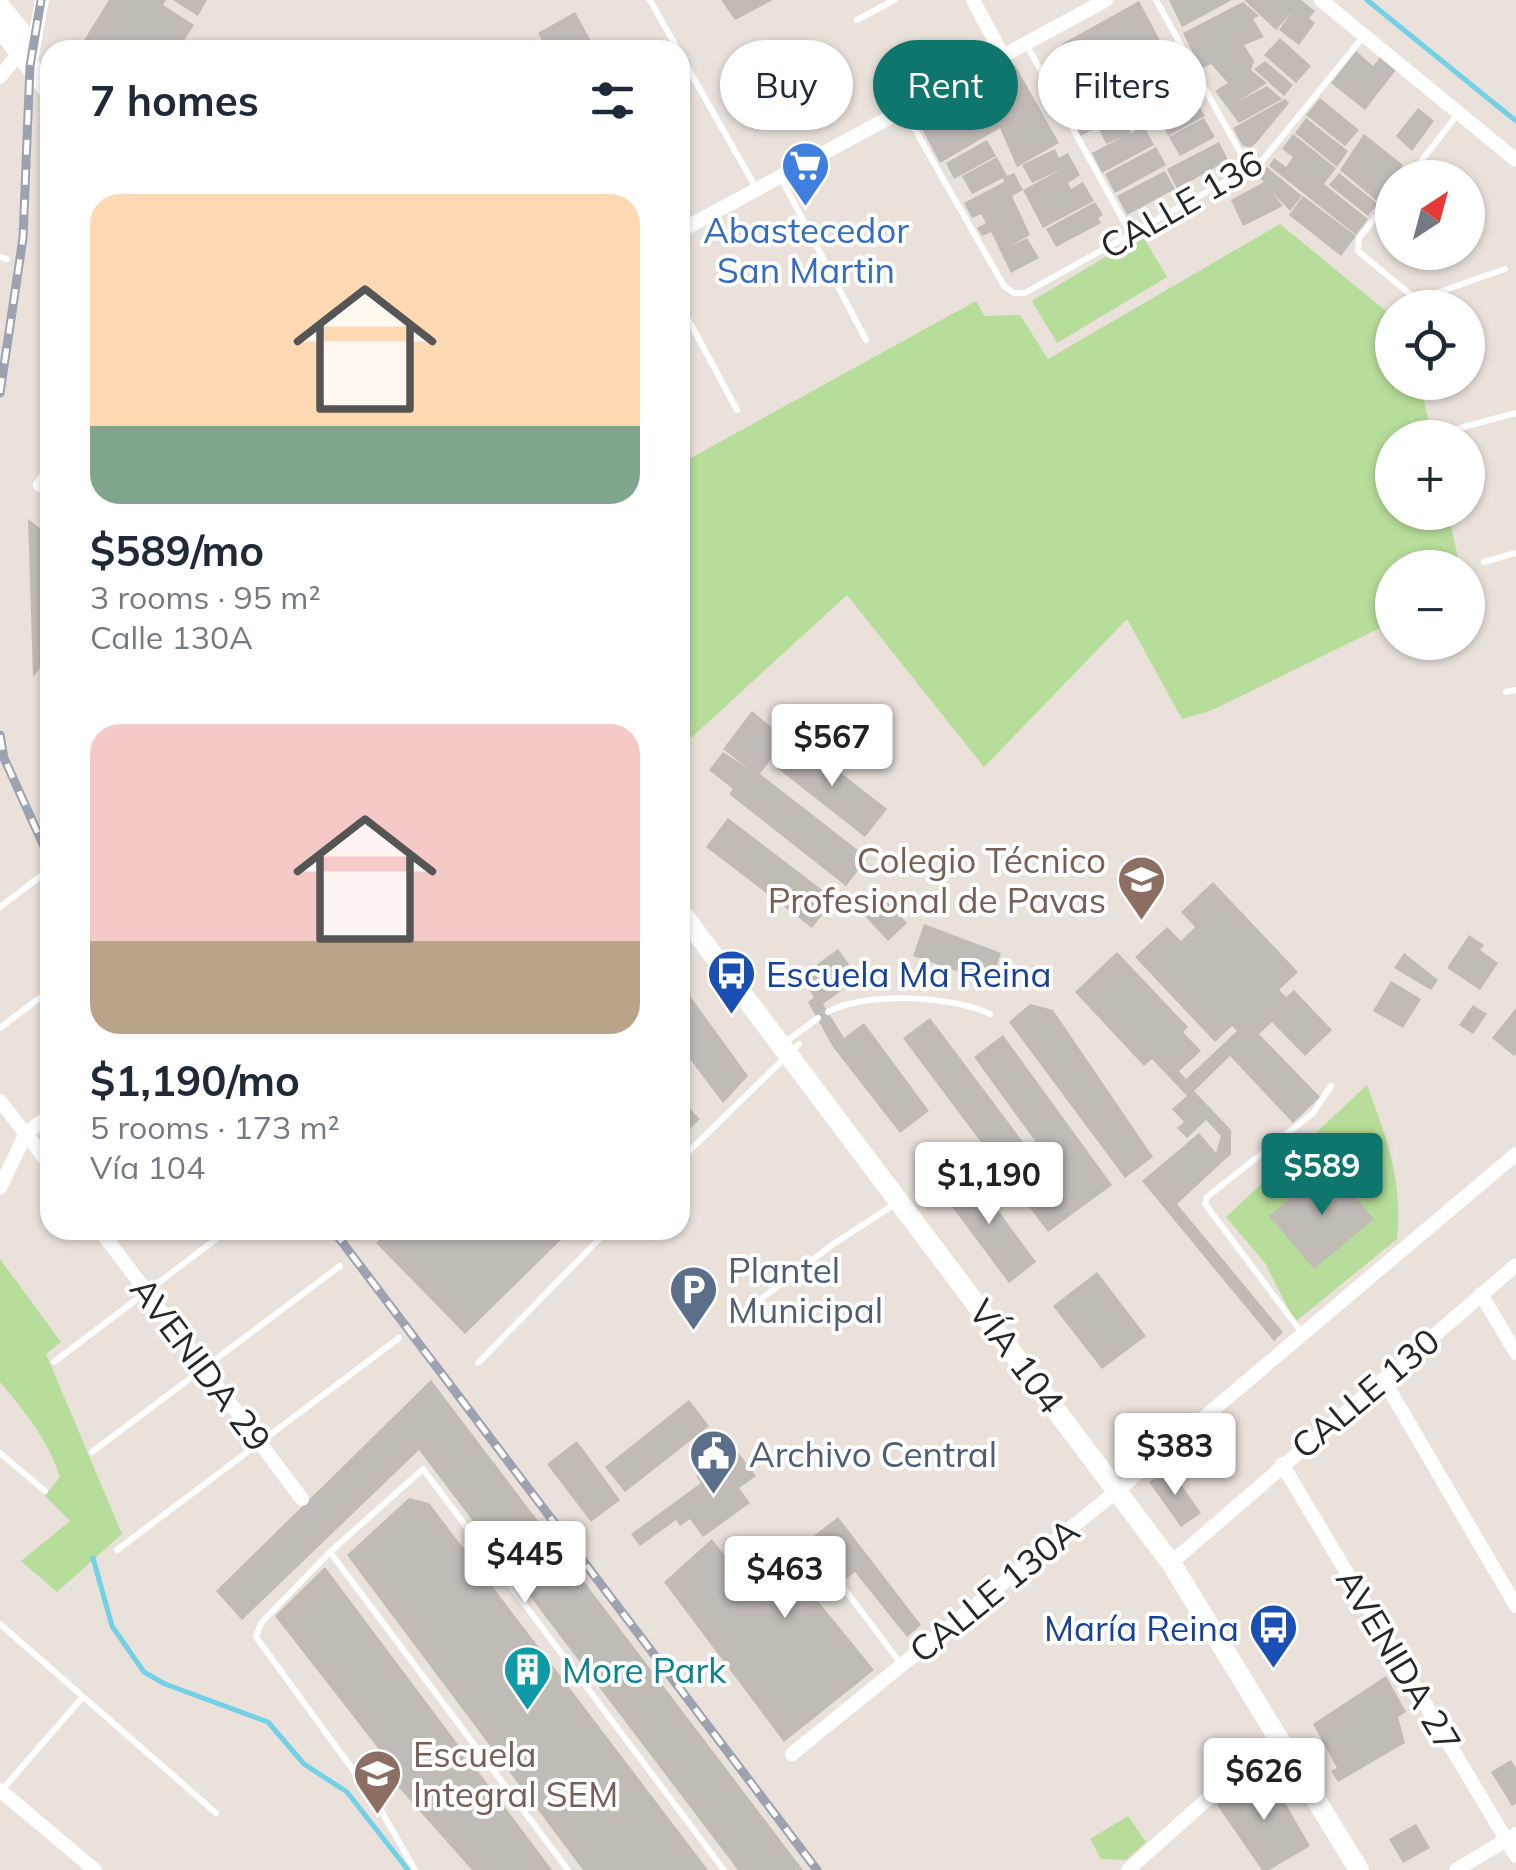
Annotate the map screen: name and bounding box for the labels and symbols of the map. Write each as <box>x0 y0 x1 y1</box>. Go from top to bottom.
supermarket icon: Abastecedor San Martin <box>780 140 832 208</box>
street label: CALLE 136 <box>1092 140 1270 268</box>
north arrow <box>1375 160 1485 270</box>
place label: Abastecedor San Martin <box>703 208 909 292</box>
pin: $567 <box>773 704 891 789</box>
place label: Colegio Técnico Profesional de Pavas <box>768 838 1106 922</box>
school or university icon: Colegio Técnico Profesional de Pavas <box>1115 854 1167 922</box>
bus stop icon: Escuela Ma Reina <box>705 948 757 1016</box>
place label: Escuela Ma Reina <box>766 952 1052 996</box>
pin: $589 <box>1263 1133 1381 1218</box>
pin: $1,190 <box>908 1142 1070 1227</box>
place label: Plantel Municipal <box>728 1248 883 1332</box>
parking icon: Plantel Municipal <box>667 1264 719 1332</box>
street label: AVENIDA 29 <box>121 1268 281 1460</box>
street label: VÍA 104 <box>960 1290 1074 1422</box>
street label: CALLE 130 <box>1282 1318 1448 1468</box>
pin: $383 <box>1116 1413 1234 1498</box>
public building icon: Archivo Central <box>688 1428 740 1496</box>
place label: Archivo Central <box>749 1432 997 1476</box>
street label: CALLE 130A <box>900 1508 1088 1672</box>
pin: $445 <box>466 1521 584 1606</box>
pin: $463 <box>726 1536 844 1621</box>
street label: AVENIDA 27 <box>1327 1560 1471 1760</box>
bus stop icon: María Reina <box>1248 1602 1300 1670</box>
place label: María Reina <box>1044 1606 1239 1650</box>
building icon: More Park <box>501 1644 553 1712</box>
place label: More Park <box>562 1648 727 1692</box>
place label: Escuela Integral SEM <box>413 1732 618 1816</box>
pin: $626 <box>1205 1738 1323 1823</box>
school or university icon: Escuela Integral SEM <box>352 1748 404 1816</box>

